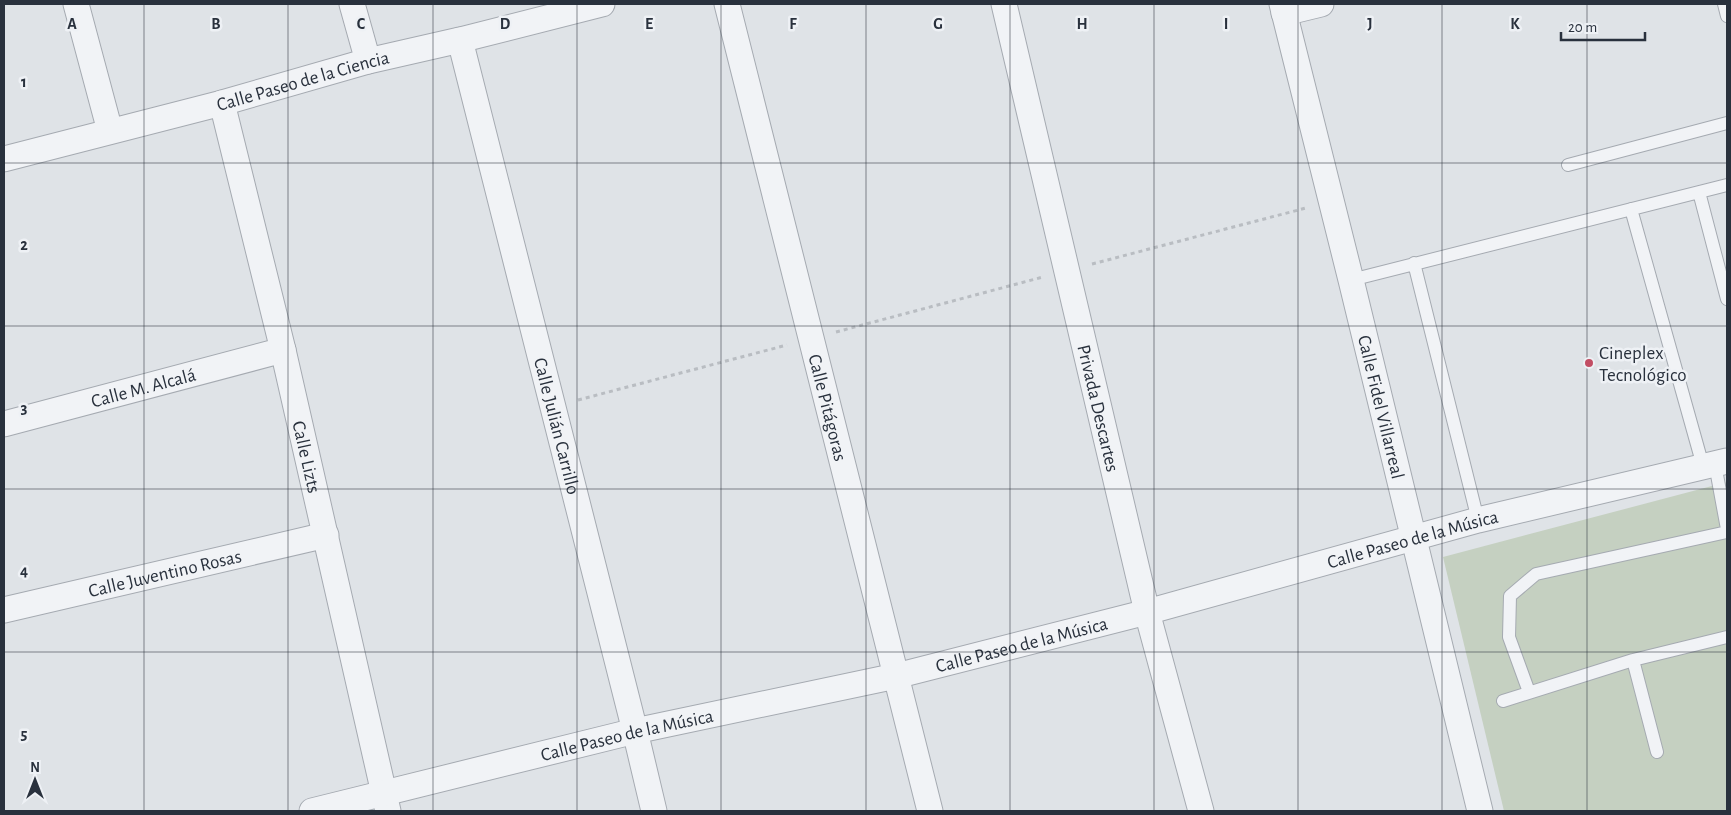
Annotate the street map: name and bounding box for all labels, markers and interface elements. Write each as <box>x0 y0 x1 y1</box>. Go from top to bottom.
scale bar <box>1561 10 1645 42</box>
text: A <box>67 16 77 32</box>
text: B <box>211 16 221 32</box>
text: C <box>357 16 366 32</box>
text: D <box>500 16 511 32</box>
text: E <box>645 16 653 32</box>
text: F <box>789 16 797 32</box>
text: G <box>933 16 943 32</box>
text: H <box>1076 16 1088 32</box>
text: I <box>1224 16 1228 32</box>
text: J <box>1367 16 1373 32</box>
text: K <box>1510 16 1520 32</box>
text: 20 m <box>1568 20 1597 35</box>
street label: Calle Paseo de la Ciencia <box>215 48 391 115</box>
text: 1 <box>21 74 27 90</box>
text: 2 <box>20 237 28 253</box>
street label: Calle Fidel Villarreal <box>1354 333 1407 481</box>
street label: Privada Descartes <box>1073 343 1122 474</box>
place label: Cineplex Tecnológico <box>1599 344 1687 385</box>
street label: Calle Pitágoras <box>804 352 850 463</box>
street label: Calle Julián Carrillo <box>530 356 583 497</box>
marker: Cineplex Tecnológico <box>1583 357 1595 369</box>
street label: Calle M. Alcalá <box>89 366 198 412</box>
text: 3 <box>21 400 28 416</box>
street label: Calle Lizts <box>288 419 323 495</box>
street label: Calle Paseo de la Música <box>1325 507 1500 572</box>
street label: Calle Juventino Rosas <box>87 547 243 601</box>
text: 4 <box>20 563 28 579</box>
street label: Calle Paseo de la Música <box>934 614 1110 676</box>
street label: Calle Paseo de la Música <box>539 707 715 765</box>
text: 5 <box>21 726 28 742</box>
north arrow <box>10 755 60 805</box>
text: N <box>30 761 40 775</box>

